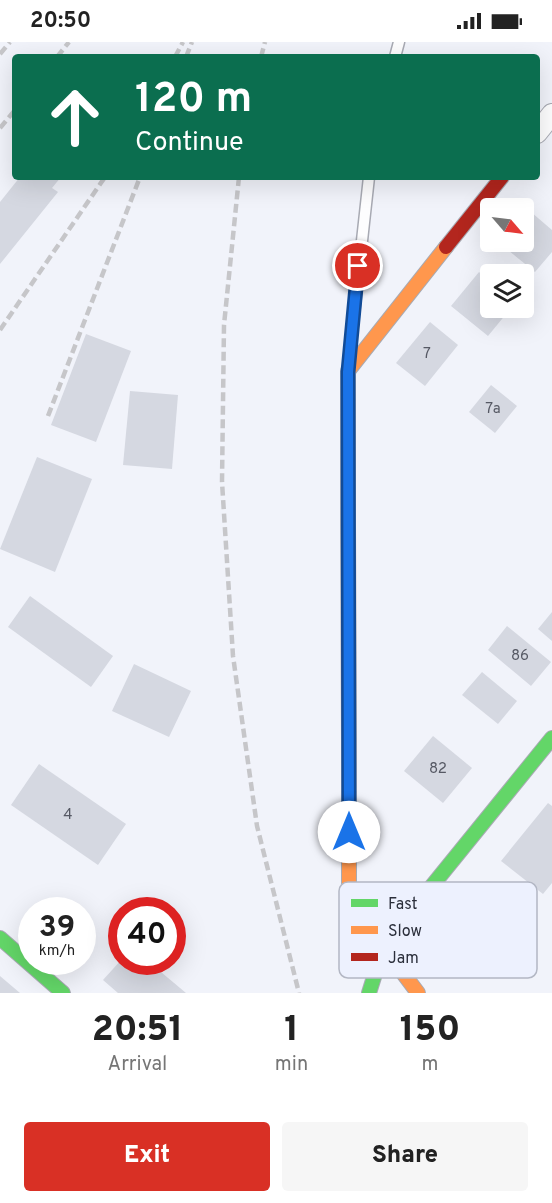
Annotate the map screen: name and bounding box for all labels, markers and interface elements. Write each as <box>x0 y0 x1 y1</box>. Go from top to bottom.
text: 20:50 <box>30 8 91 35</box>
text: 120 m <box>135 74 252 127</box>
icon: ahead <box>36 78 114 156</box>
text: Continue <box>135 126 244 160</box>
north arrow <box>480 198 534 252</box>
map controls <box>480 198 534 318</box>
pin <box>332 240 383 291</box>
icon: arrive <box>341 249 374 282</box>
button: layers <box>480 264 534 318</box>
house number: 7 <box>423 345 431 364</box>
house number: 7а <box>485 400 501 419</box>
house number: 86 <box>511 647 529 666</box>
house number: 82 <box>429 760 447 779</box>
position arrow <box>317 800 381 864</box>
house number: 4 <box>63 806 73 825</box>
legend <box>339 882 537 978</box>
text: Fast <box>388 895 418 915</box>
speed limit sign: 40 <box>108 897 186 975</box>
text: 39 <box>39 910 75 947</box>
text: Slow <box>388 922 422 942</box>
text: km/h <box>39 942 75 961</box>
text: Jam <box>388 949 419 969</box>
text: 20:51 <box>92 1008 183 1054</box>
text: 1 <box>284 1008 299 1054</box>
text: 150 <box>400 1008 460 1054</box>
text: Arrival <box>108 1052 167 1078</box>
text: min <box>275 1052 308 1078</box>
text: m <box>422 1052 439 1078</box>
button: Exit <box>24 1122 270 1191</box>
button: Share <box>282 1122 528 1191</box>

